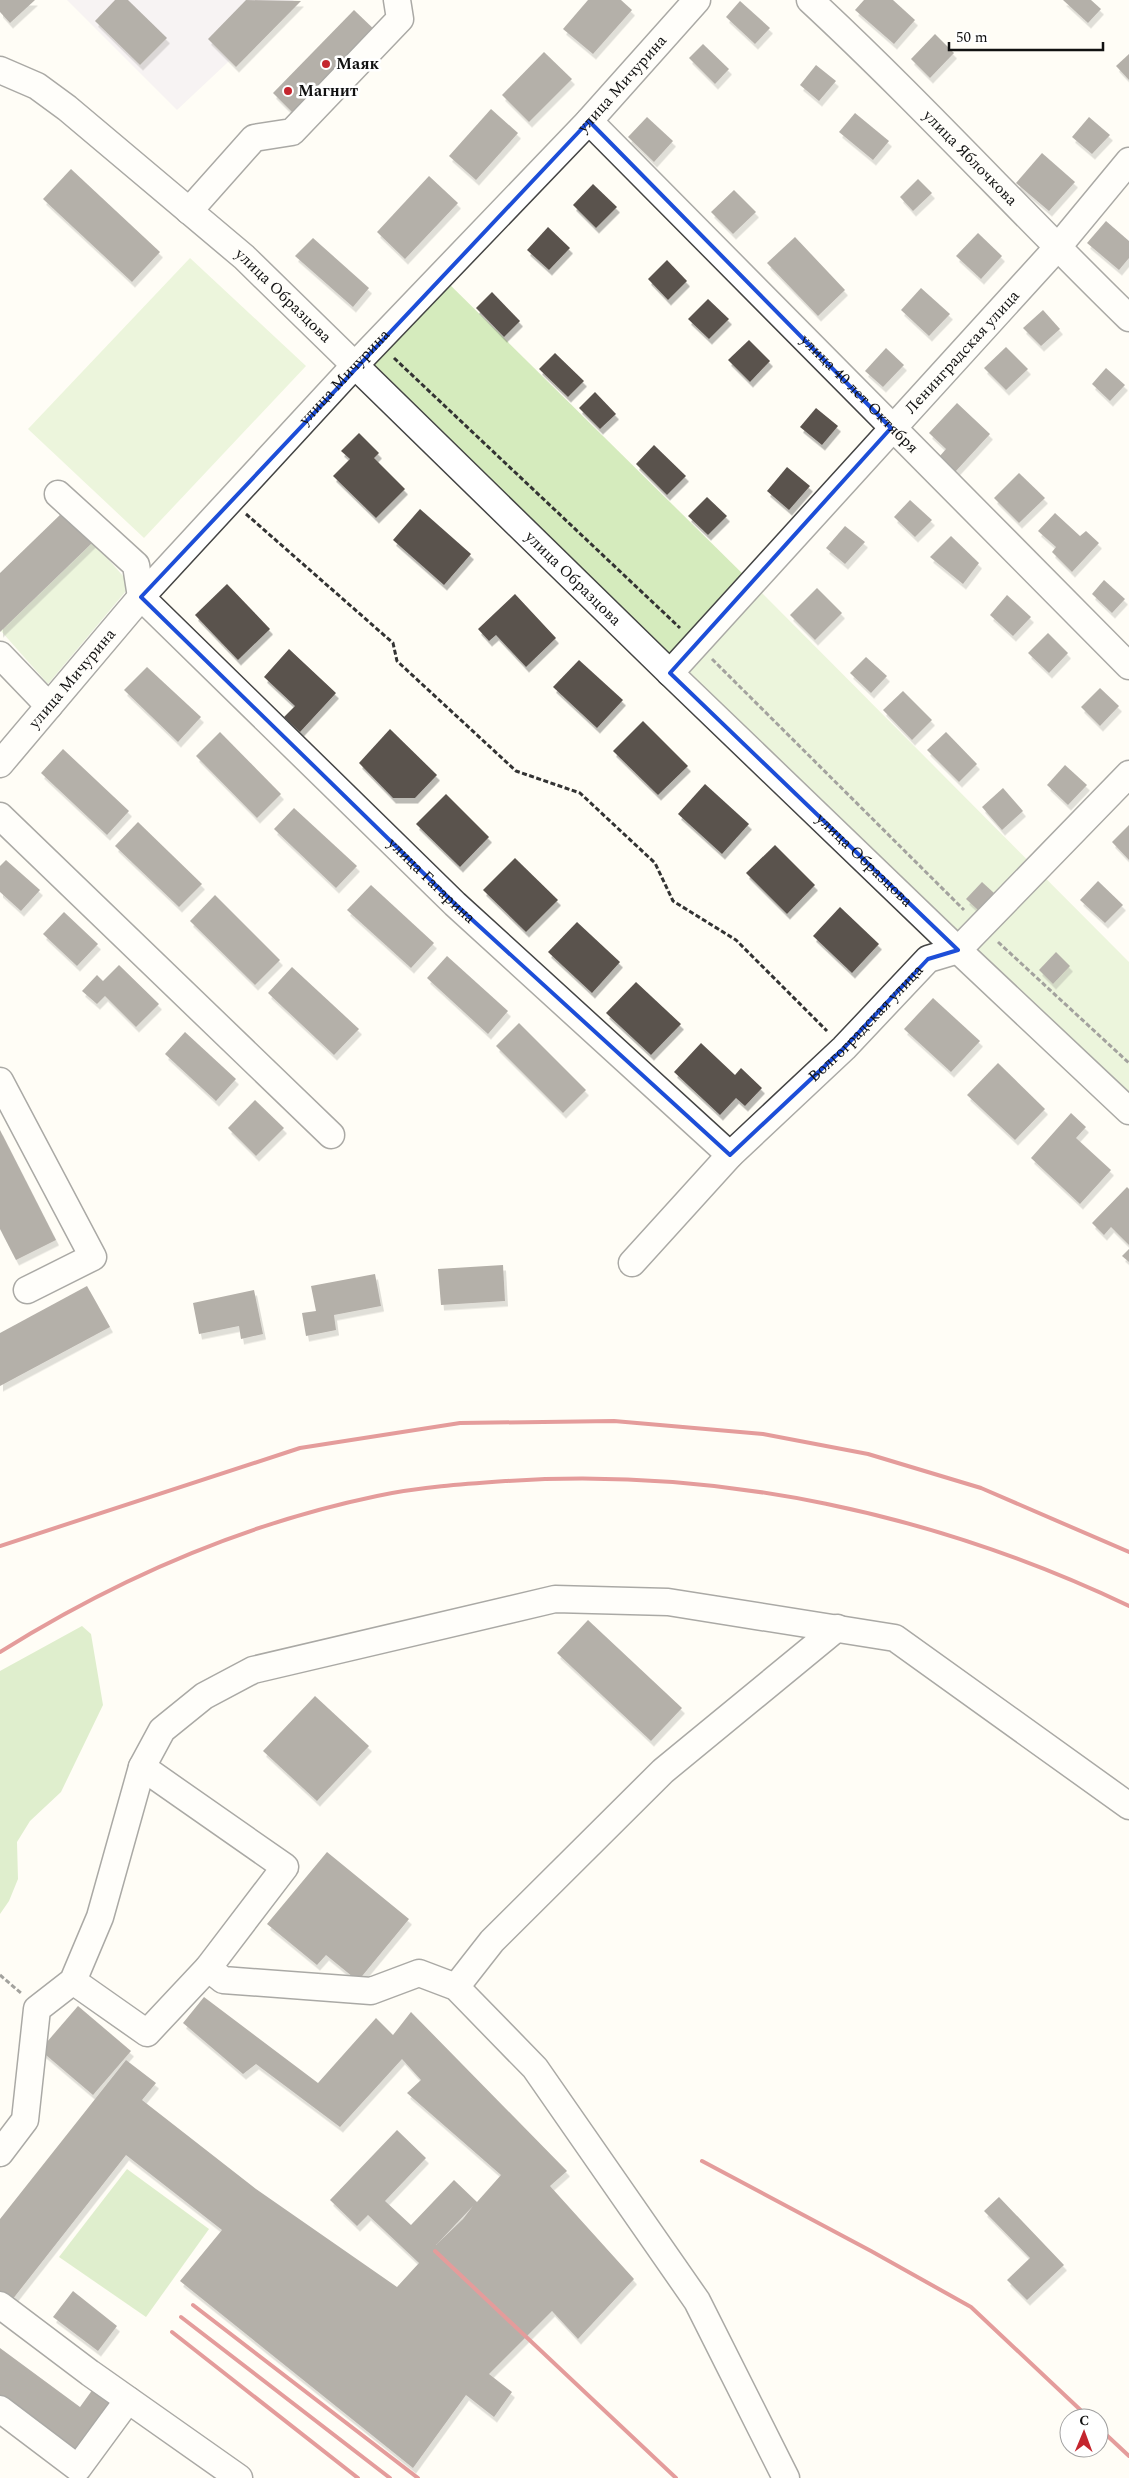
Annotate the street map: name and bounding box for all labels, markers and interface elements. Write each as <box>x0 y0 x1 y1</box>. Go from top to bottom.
scale bar <box>949 20 1103 52</box>
text: 50 m <box>956 26 988 49</box>
street label: улица Мичурина <box>571 29 673 139</box>
place label: Маяк <box>336 52 380 76</box>
marker: Маяк <box>320 58 332 70</box>
place label: Магнит <box>298 79 358 103</box>
marker: Магнит <box>282 85 294 97</box>
street label: улица Яблочкова <box>917 104 1023 212</box>
street label: улица Образцова <box>229 242 337 349</box>
street label: Ленинградская улица <box>899 284 1025 420</box>
street label: улица Мичурина <box>292 323 396 432</box>
street label: улица 40 лет Октября <box>794 328 924 459</box>
street label: улица Образцова <box>519 525 627 632</box>
street label: улица Мичурина <box>22 623 122 735</box>
street label: улица Образцова <box>810 807 919 913</box>
street label: улица Гагарина <box>381 831 481 929</box>
street label: Волгоградская улица <box>803 959 929 1088</box>
north arrow <box>1059 2408 1109 2458</box>
text: С <box>1079 2410 1089 2431</box>

